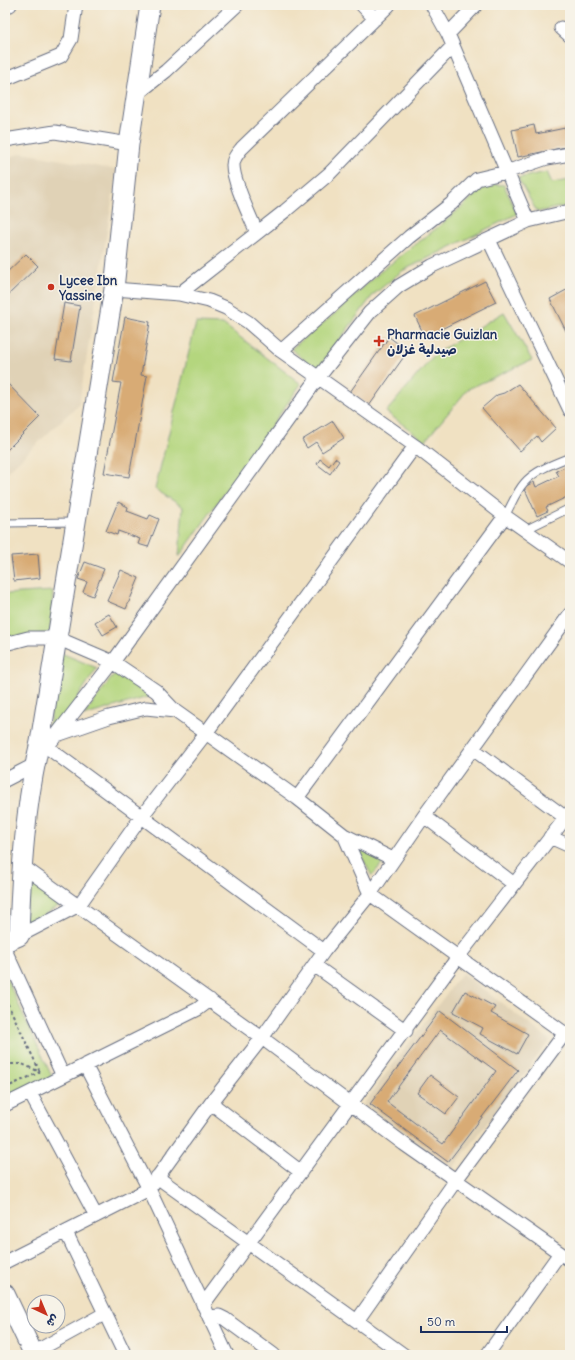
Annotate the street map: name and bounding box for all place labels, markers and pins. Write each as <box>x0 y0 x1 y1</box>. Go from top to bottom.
place label: Lycee Ibn Yassine <box>58 272 118 304</box>
marker: Lycee Ibn Yassine <box>46 282 56 292</box>
place label: Pharmacie Guizlan صيدلية غزلان <box>387 326 498 358</box>
marker: Pharmacie Guizlan صيدلية غزلان <box>374 336 384 346</box>

